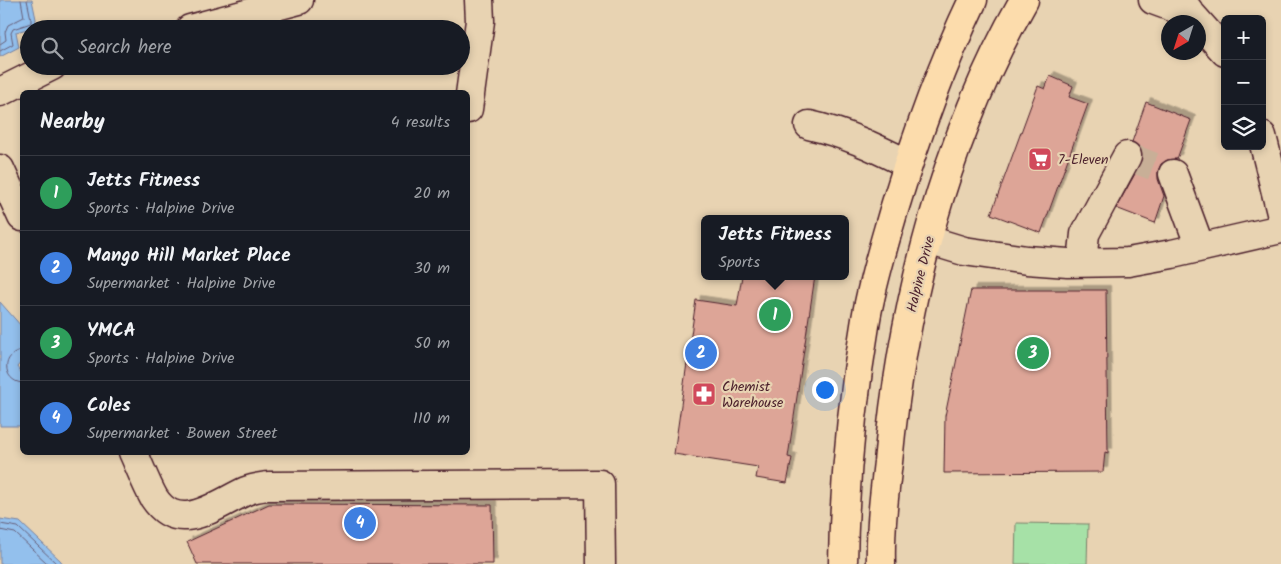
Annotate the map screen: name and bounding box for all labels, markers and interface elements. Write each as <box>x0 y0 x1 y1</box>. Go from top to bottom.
north arrow <box>1161 15 1206 60</box>
map controls <box>1221 15 1266 150</box>
button: + <box>1221 15 1266 60</box>
search box <box>20 20 470 75</box>
text: Search here <box>78 33 172 63</box>
icon: search <box>38 34 66 62</box>
button: − <box>1221 60 1266 105</box>
button: layers <box>1221 105 1266 150</box>
text: Nearby <box>40 106 105 139</box>
text: 4 results <box>391 110 450 135</box>
supermarket icon: 7-Eleven <box>1027 146 1053 172</box>
place label: 7-Eleven <box>1058 149 1108 171</box>
text: Jetts Fitness <box>87 166 200 196</box>
text: 1 <box>54 181 58 206</box>
text: 20 m <box>414 181 450 206</box>
text: Sports · Halpine Drive <box>87 196 234 221</box>
popup <box>701 215 849 280</box>
text: Jetts Fitness <box>718 220 832 250</box>
street label: Halpine Drive <box>901 233 941 315</box>
text: Mango Hill Market Place <box>87 241 291 271</box>
text: Sports <box>718 250 760 275</box>
text: 2 <box>51 256 61 281</box>
text: 30 m <box>414 256 450 281</box>
text: Supermarket · Halpine Drive <box>87 271 276 296</box>
pin: 1 <box>759 296 791 334</box>
text: YMCA <box>87 316 136 346</box>
text: 3 <box>52 331 60 356</box>
text: 50 m <box>414 331 450 356</box>
pin: 2 <box>685 334 717 372</box>
pin: 3 <box>1017 334 1049 372</box>
text: Sports · Halpine Drive <box>87 346 234 371</box>
place label: Chemist Warehouse <box>722 376 784 414</box>
your location <box>812 377 838 403</box>
pharmacy icon: Chemist Warehouse <box>691 381 717 407</box>
text: Coles <box>87 391 131 421</box>
text: 4 <box>52 406 60 431</box>
text: 110 m <box>413 406 450 431</box>
text: Supermarket · Bowen Street <box>87 421 277 446</box>
pin: 4 <box>344 504 376 542</box>

